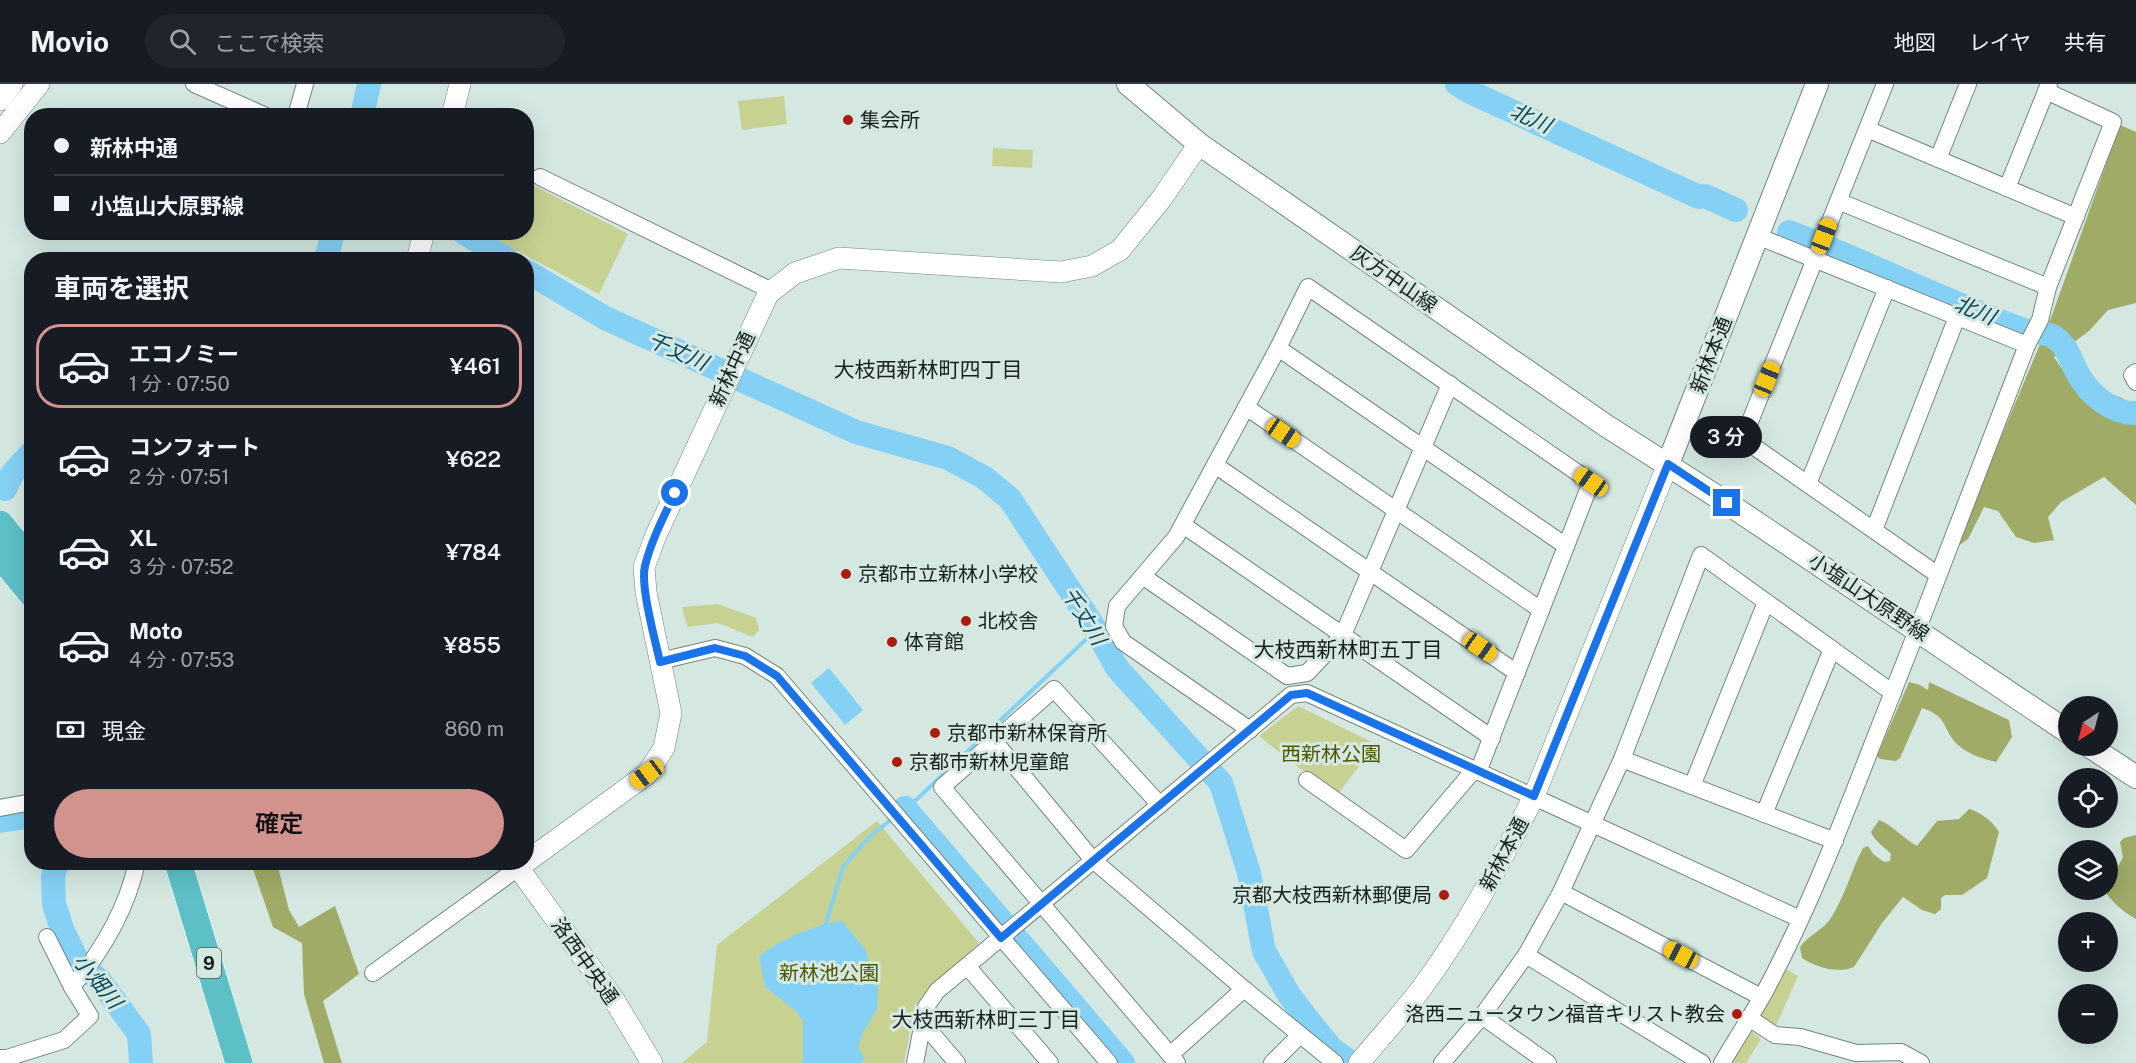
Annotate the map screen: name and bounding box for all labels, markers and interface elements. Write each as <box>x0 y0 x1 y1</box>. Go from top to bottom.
search box <box>145 14 565 68</box>
text: Movio <box>30 25 109 58</box>
icon: search <box>166 25 199 58</box>
text: ここで検索 <box>214 30 324 56</box>
text: 地図 <box>1894 30 1936 55</box>
text: レイヤ <box>1969 30 2031 55</box>
text: 共有 <box>2064 30 2106 55</box>
water label: 北川 <box>1507 98 1557 139</box>
place label: 集会所 <box>860 108 920 132</box>
marker: 集会所 <box>841 113 855 127</box>
text: 新林中通 <box>90 135 178 161</box>
text: 小塩山大原野線 <box>90 193 244 219</box>
car <box>1809 216 1839 256</box>
street label: 灰方中山線 <box>1346 240 1442 318</box>
text: 車両を選択 <box>54 272 189 304</box>
water label: 北川 <box>1951 291 2001 330</box>
street label: 新林本通 <box>1685 313 1737 397</box>
water label: 千丈川 <box>644 327 714 376</box>
street label: 新林中通 <box>704 328 760 410</box>
icon: car <box>57 339 111 393</box>
text: エコノミー <box>129 341 239 367</box>
text: ¥461 <box>449 353 501 379</box>
district label: 大枝西新林町四丁目 <box>834 357 1023 382</box>
car <box>1752 359 1782 399</box>
text: 1 分 · 07:50 <box>129 372 230 396</box>
car <box>1263 415 1303 451</box>
callout: 3 分 <box>1691 416 1763 458</box>
text: 3 分 <box>1707 425 1745 449</box>
icon: car <box>57 432 111 486</box>
text: コンフォート <box>129 434 260 460</box>
text: ¥622 <box>446 446 501 472</box>
car <box>1571 464 1611 500</box>
text: 2 分 · 07:51 <box>129 465 229 489</box>
route start <box>661 479 688 506</box>
route end <box>1713 489 1740 516</box>
icon: car <box>57 525 111 579</box>
text: XL <box>129 525 157 551</box>
text: ¥784 <box>445 539 501 565</box>
street label: 小塩山大原野線 <box>1804 548 1934 646</box>
text: 3 分 · 07:52 <box>129 555 234 579</box>
place label: 京都市立新林小学校 <box>858 562 1038 586</box>
marker: 京都市立新林小学校 <box>839 567 853 581</box>
water label: 千丈川 <box>1057 583 1112 651</box>
place label: 北校舎 <box>978 609 1038 633</box>
marker: 北校舎 <box>959 614 973 628</box>
icon: car <box>57 618 111 672</box>
text: Moto <box>129 618 183 644</box>
car <box>1460 629 1500 665</box>
place label: 体育館 <box>904 630 964 654</box>
text: ¥855 <box>443 632 501 658</box>
marker: 体育館 <box>885 635 899 649</box>
district label: 大枝西新林町五丁目 <box>1254 637 1443 662</box>
text: 4 分 · 07:53 <box>129 648 234 672</box>
north arrow <box>2058 696 2118 756</box>
map controls <box>2058 696 2118 1044</box>
icon: cash <box>54 713 87 746</box>
text: 860 m <box>444 717 504 741</box>
text: 現金 <box>102 718 146 744</box>
place label: 京都市新林保育所 <box>947 721 1107 745</box>
marker: 京都市新林保育所 <box>928 726 942 740</box>
park label: 西新林公園 <box>1281 742 1381 766</box>
place label: 京都市新林児童館 <box>909 750 1069 774</box>
marker: 京都市新林児童館 <box>890 755 904 769</box>
car <box>627 756 667 792</box>
button: locate <box>2058 768 2118 828</box>
button: 確定 <box>54 789 504 858</box>
street label: 新林本通 <box>1475 813 1533 895</box>
button: layers <box>2058 840 2118 900</box>
place label: 京都大枝西新林郵便局 <box>1232 883 1432 907</box>
marker: 京都大枝西新林郵便局 <box>1437 888 1451 902</box>
button: + <box>2058 912 2118 972</box>
street label: 洛西中央通 <box>546 913 624 1009</box>
car <box>1661 939 1701 971</box>
road number: 9 <box>197 948 221 978</box>
water label: 小畑川 <box>68 949 129 1015</box>
park label: 新林池公園 <box>779 961 879 985</box>
button: − <box>2058 984 2118 1044</box>
place label: 洛西ニュータウン福音キリスト教会 <box>1405 1002 1725 1026</box>
district label: 大枝西新林町三丁目 <box>892 1007 1081 1032</box>
marker: 洛西ニュータウン福音キリスト教会 <box>1730 1007 1744 1021</box>

